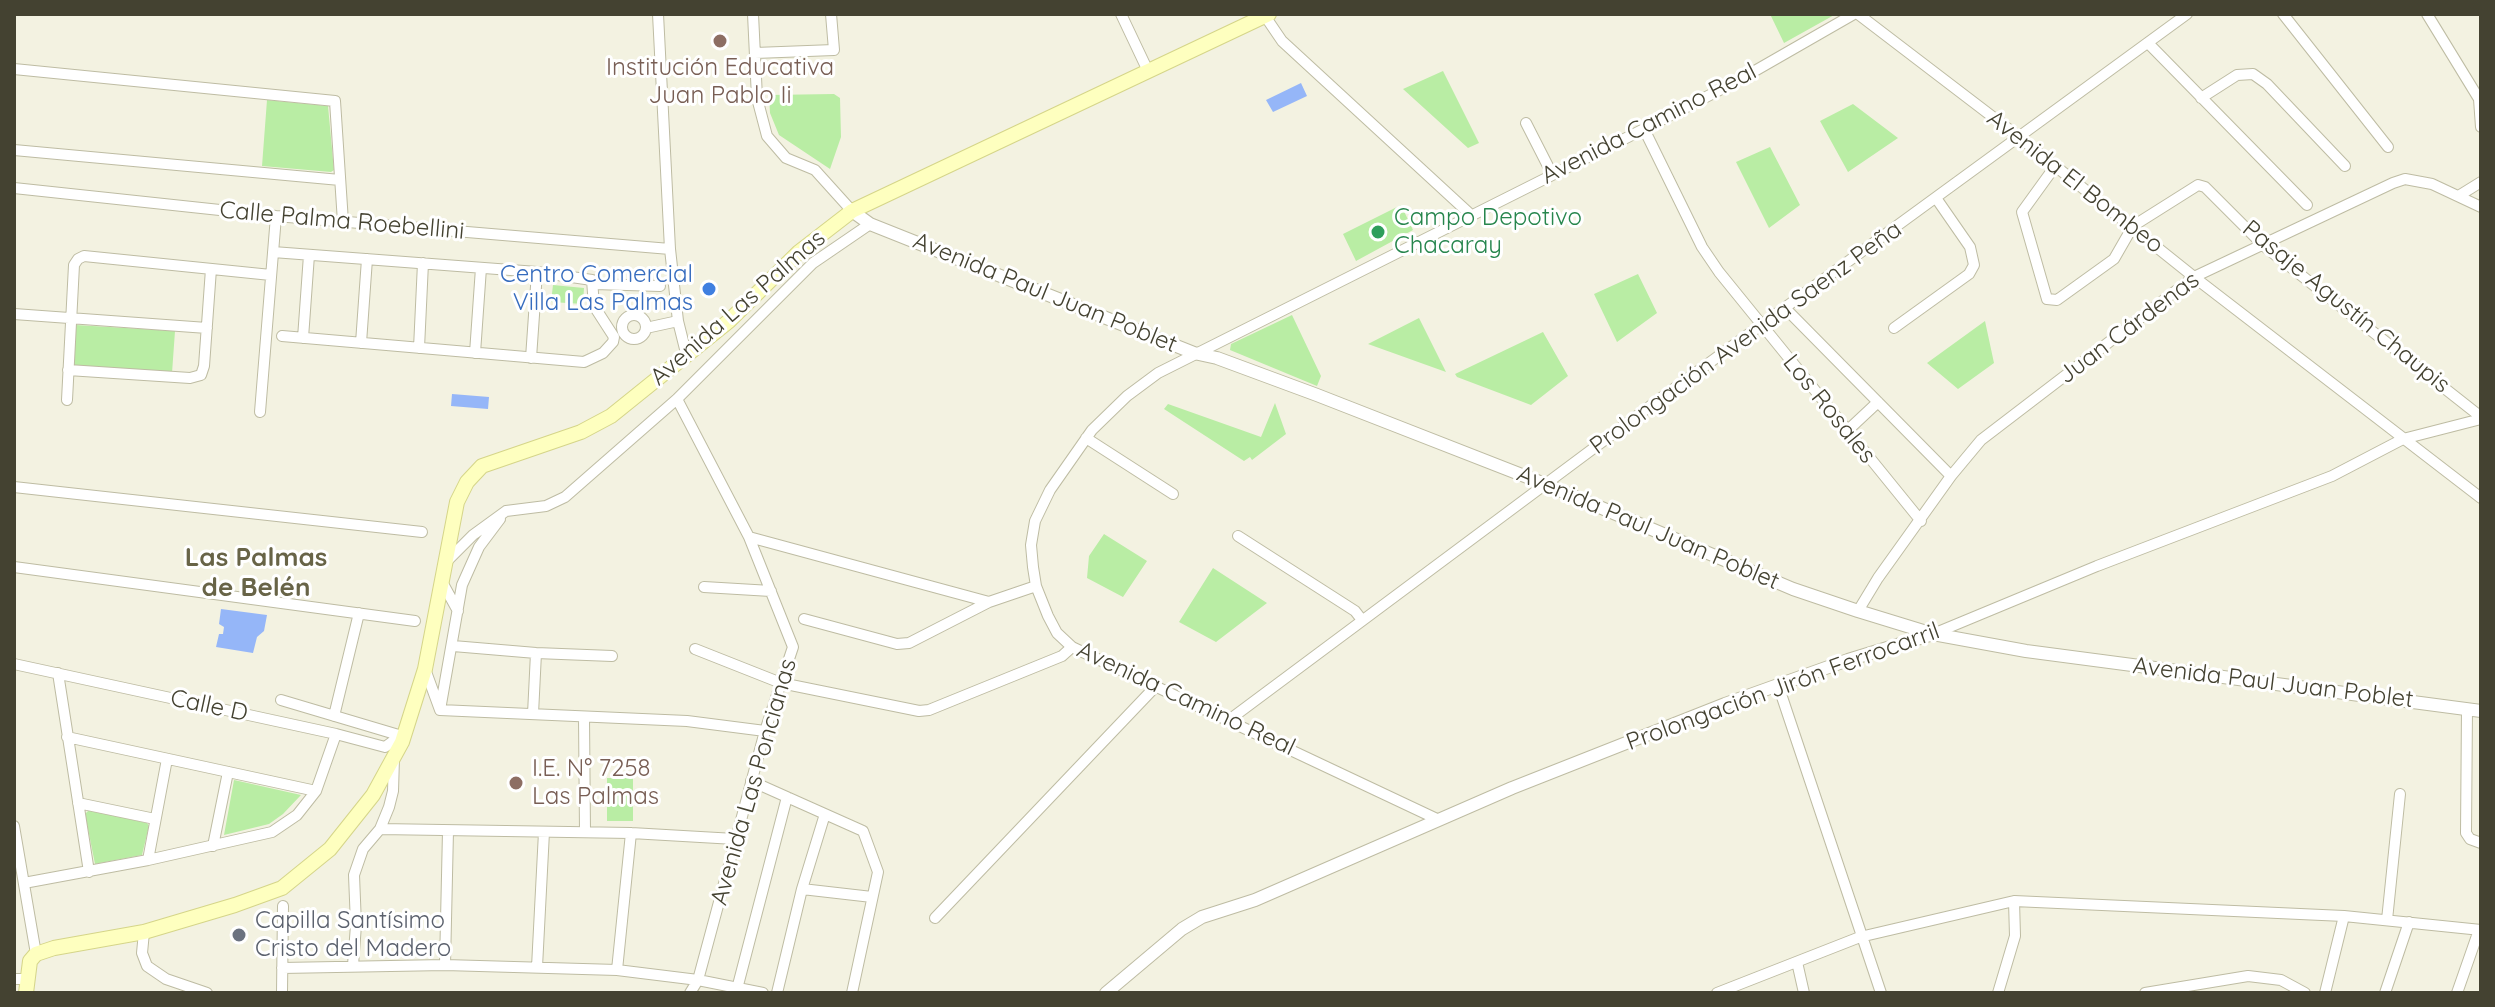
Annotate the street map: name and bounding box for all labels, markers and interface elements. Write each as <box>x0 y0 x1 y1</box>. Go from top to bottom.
marker: Institución Educativa Juan Pablo Ii <box>711 32 729 50</box>
place label: Institución Educativa Juan Pablo Ii <box>606 54 834 110</box>
street label: Avenida Camino Real <box>1537 57 1761 191</box>
street label: Avenida El Bombeo <box>1981 104 2169 260</box>
street label: Calle Palma Roebellini <box>218 196 466 246</box>
place label: Campo Depotivo Chacaray <box>1394 204 1582 260</box>
street label: Pasaje Agustín Chaupis <box>2237 214 2455 400</box>
street label: Prolongación Avenida Saenz Peña <box>1585 215 1907 461</box>
marker: Campo Depotivo Chacaray <box>1369 223 1387 241</box>
street label: Avenida Las Palmas <box>645 224 831 392</box>
street label: Avenida Paul Juan Poblet <box>909 227 1181 359</box>
place label: Centro Comercial Villa Las Palmas <box>500 261 693 317</box>
street label: Juan Cárdenas <box>2053 266 2205 390</box>
marker: Centro Comercial Villa Las Palmas <box>700 280 718 298</box>
street label: Los Rosales <box>1776 349 1882 469</box>
street label: Avenida Paul Juan Poblet <box>1512 460 1784 596</box>
district label: Las Palmas de Belén <box>185 542 327 604</box>
street label: Prolongación Jirón Ferrocarril <box>1622 617 1944 757</box>
street label: Avenida Camino Real <box>1072 636 1300 762</box>
street label: Avenida Paul Juan Poblet <box>2131 652 2415 714</box>
street label: Avenida Las Poncianas <box>705 655 803 909</box>
street label: Calle D <box>168 684 250 728</box>
place label: I.E. N° 7258 Las Palmas <box>532 755 659 811</box>
marker: I.E. N° 7258 Las Palmas <box>507 774 525 792</box>
place label: Capilla Santísimo Cristo del Madero <box>255 907 451 963</box>
marker: Capilla Santísimo Cristo del Madero <box>230 926 248 944</box>

